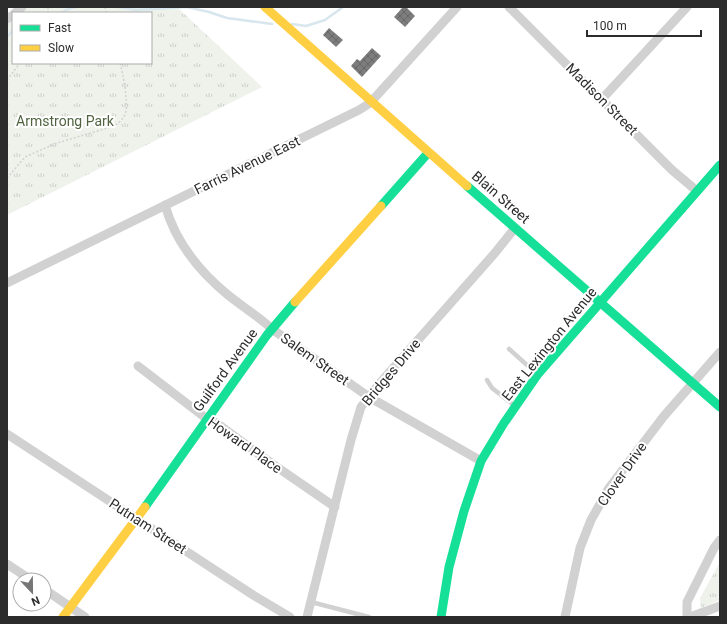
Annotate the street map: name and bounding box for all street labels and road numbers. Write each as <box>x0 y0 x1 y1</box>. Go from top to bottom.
street label: Madison Street <box>563 60 641 138</box>
street label: Farris Avenue East <box>192 132 303 197</box>
street label: Blain Street <box>469 168 533 227</box>
street label: East Lexington Avenue <box>498 284 600 404</box>
street label: Guilford Avenue <box>190 325 260 415</box>
street label: Salem Street <box>278 330 352 389</box>
street label: Bridges Drive <box>358 335 424 409</box>
street label: Howard Place <box>205 414 285 476</box>
street label: Clover Drive <box>594 439 650 509</box>
street label: Putnam Street <box>106 495 190 557</box>

